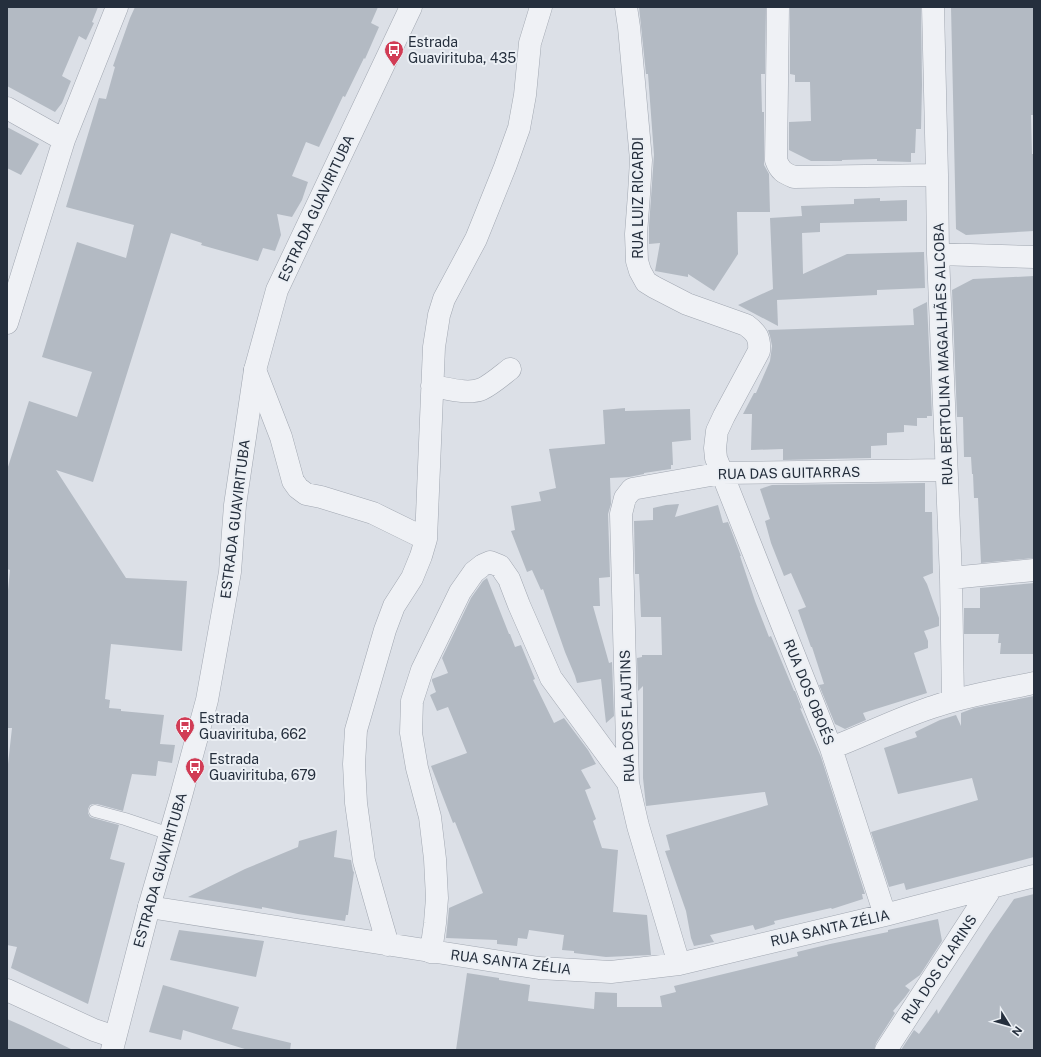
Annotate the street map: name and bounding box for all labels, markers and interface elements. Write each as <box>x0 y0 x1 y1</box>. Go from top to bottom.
place label: Estrada Guavirituba, 435 <box>408 34 516 66</box>
bus stop icon: Estrada Guavirituba, 435 <box>383 39 405 67</box>
street label: ESTRADA GUAVIRITUBA <box>275 132 357 284</box>
street label: RUA LUIZ RICARDI <box>630 137 646 259</box>
street label: RUA BERTOLINA MAGALHÃES ALCOBA <box>929 222 956 486</box>
street label: ESTRADA GUAVIRITUBA <box>217 438 253 600</box>
street label: RUA DAS GUITARRAS <box>717 464 861 482</box>
street label: RUA DOS OBOÉS <box>780 636 838 747</box>
street label: RUA DOS FLAUTINS <box>617 649 637 783</box>
place label: Estrada Guavirituba, 662 <box>199 710 306 742</box>
bus stop icon: Estrada Guavirituba, 662 <box>174 715 196 743</box>
place label: Estrada Guavirituba, 679 <box>209 751 316 783</box>
bus stop icon: Estrada Guavirituba, 679 <box>184 756 206 784</box>
street label: ESTRADA GUAVIRITUBA <box>130 791 190 949</box>
street label: RUA SANTA ZÉLIA <box>769 906 891 949</box>
street label: RUA DOS CLARINS <box>898 912 980 1026</box>
street label: RUA SANTA ZÉLIA <box>450 946 573 977</box>
north arrow <box>989 1005 1029 1045</box>
text: N <box>1010 1024 1024 1038</box>

